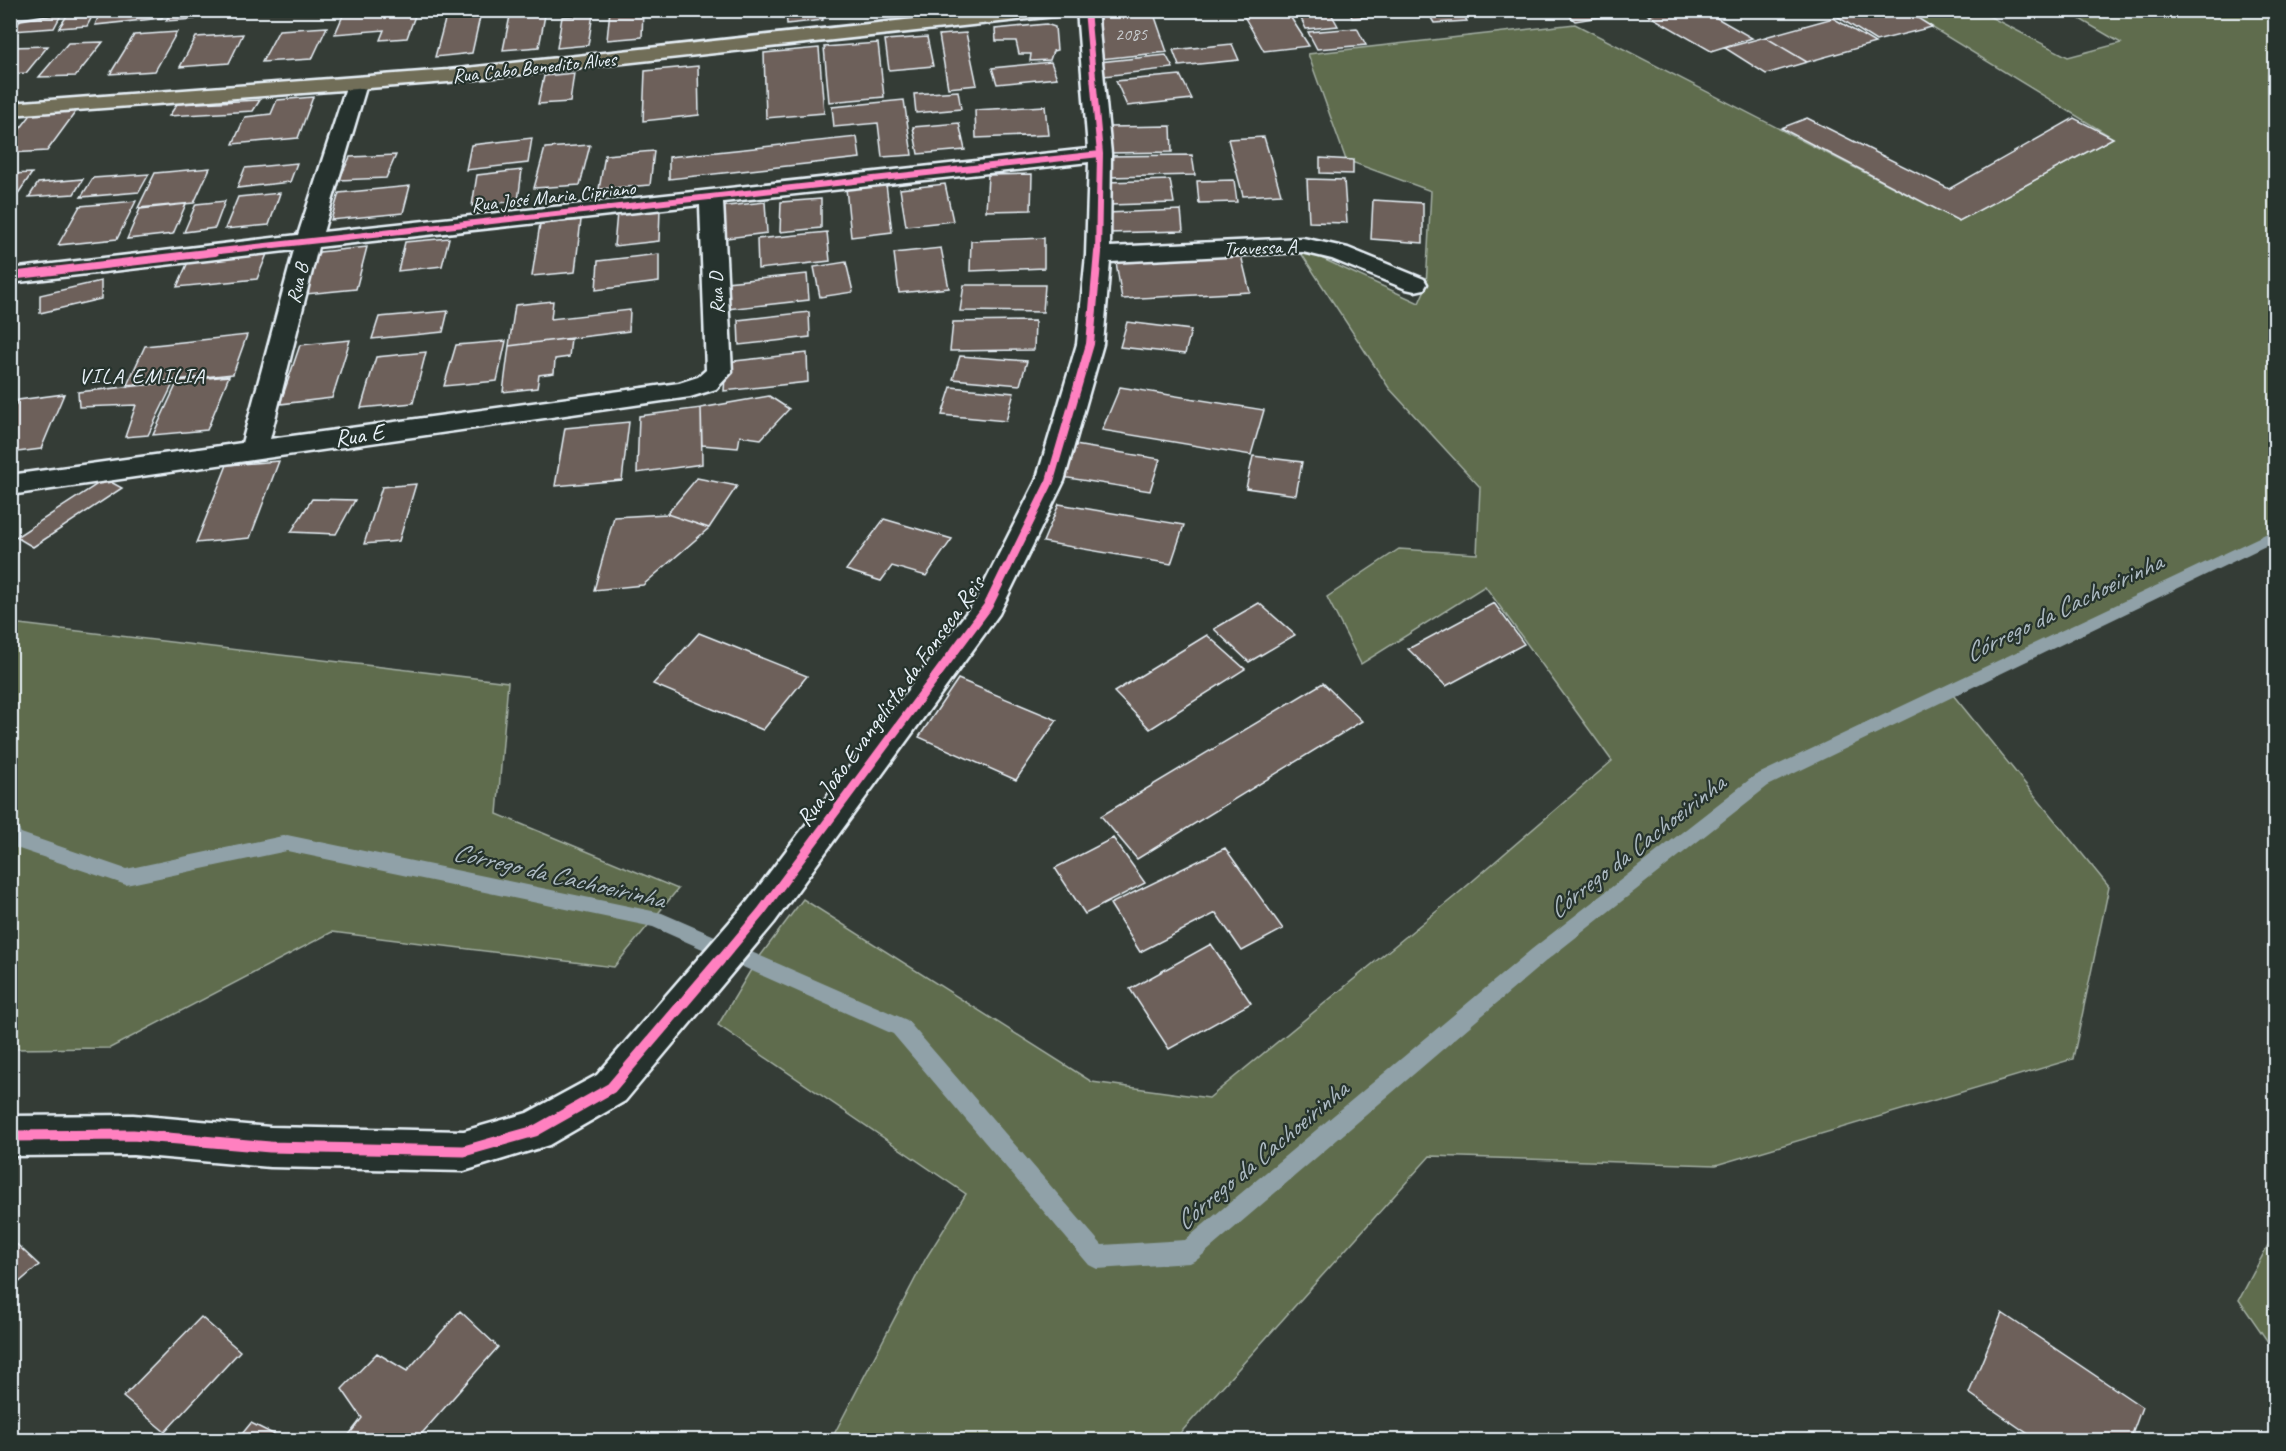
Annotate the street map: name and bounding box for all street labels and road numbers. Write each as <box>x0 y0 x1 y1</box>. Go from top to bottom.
street label: Rua Cabo Benedito Alves <box>451 46 619 89</box>
street label: Rua José Maria Cipriano <box>470 175 637 218</box>
street label: Travessa A <box>1223 234 1298 261</box>
street label: Rua B <box>280 259 315 306</box>
street label: Rua D <box>703 270 730 314</box>
street label: Rua E <box>333 416 389 453</box>
street label: Rua João Evangelista da Fonseca Reis <box>789 568 992 832</box>

